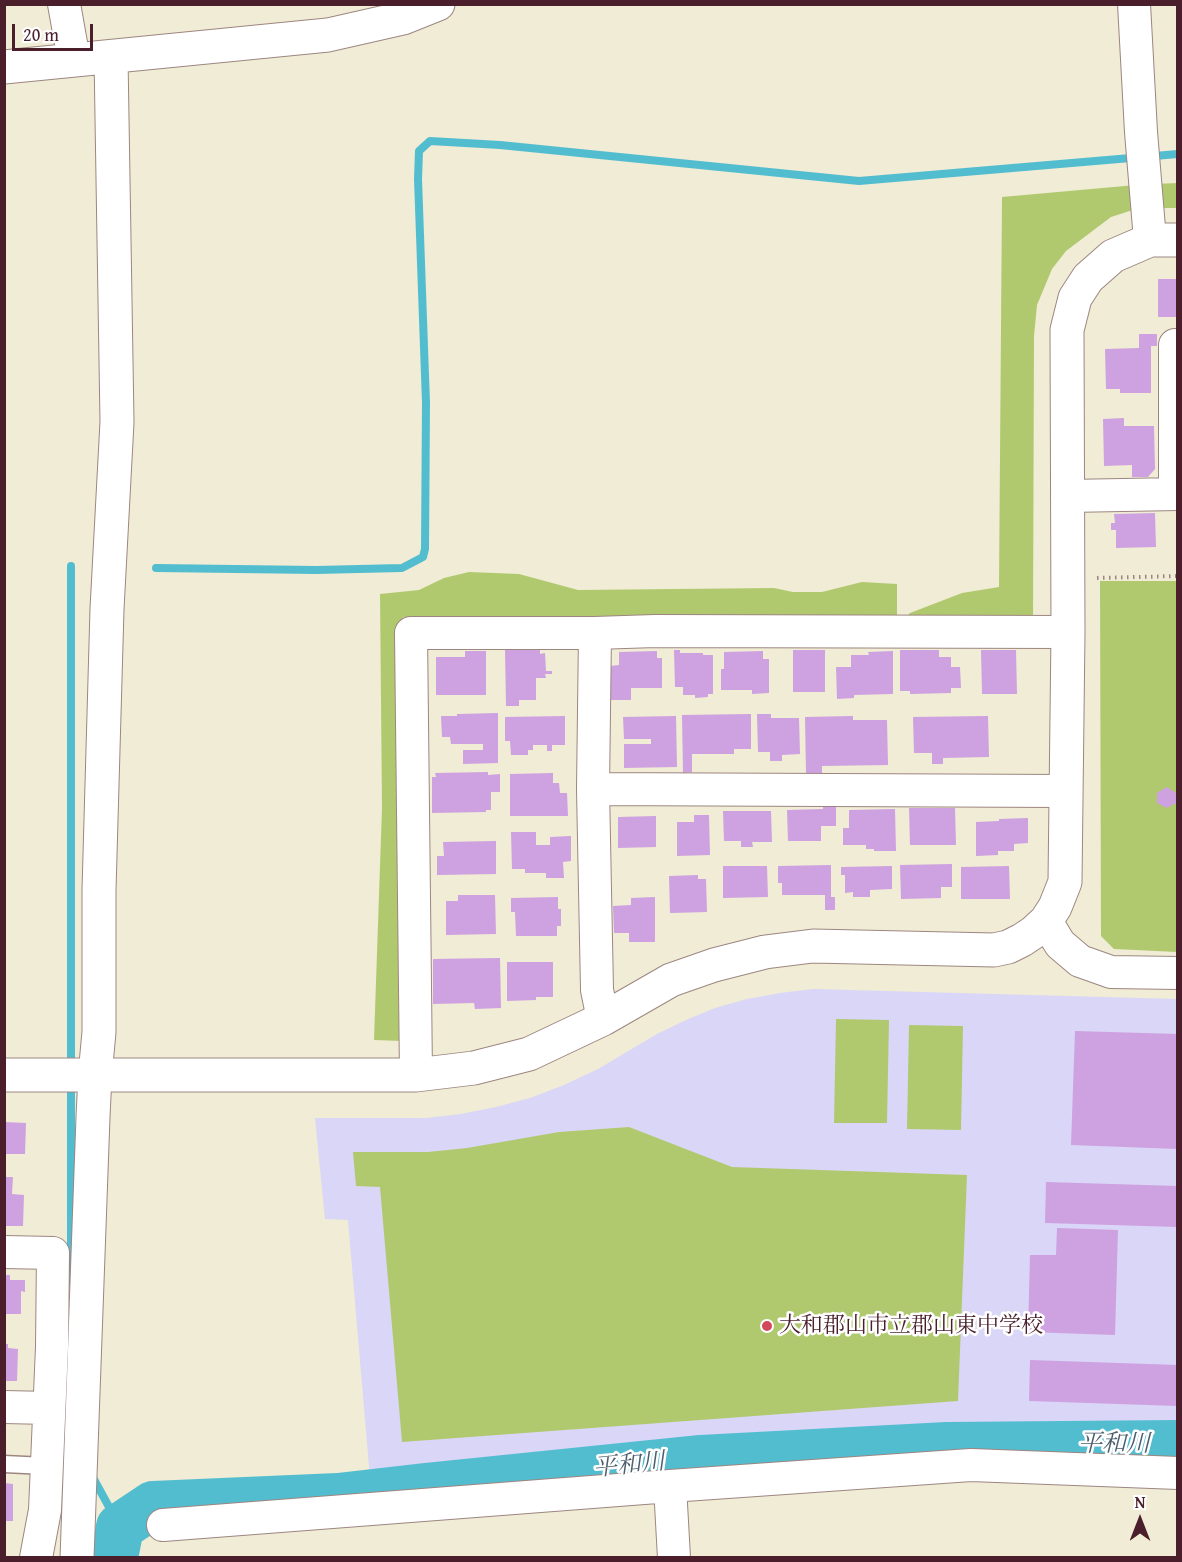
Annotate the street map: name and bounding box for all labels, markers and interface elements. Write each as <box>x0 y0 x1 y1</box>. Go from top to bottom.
scale bar <box>15 12 96 50</box>
text: 20 m <box>23 21 59 48</box>
place label: 大和郡山市立郡山東中学校 <box>779 1313 1043 1339</box>
marker: 大和郡山市立郡山東中学校 <box>760 1319 774 1333</box>
water label: 平和川 <box>1078 1431 1150 1459</box>
water label: 平和川 <box>592 1448 666 1484</box>
north arrow <box>1110 1490 1170 1550</box>
text: N <box>1135 1490 1145 1514</box>

